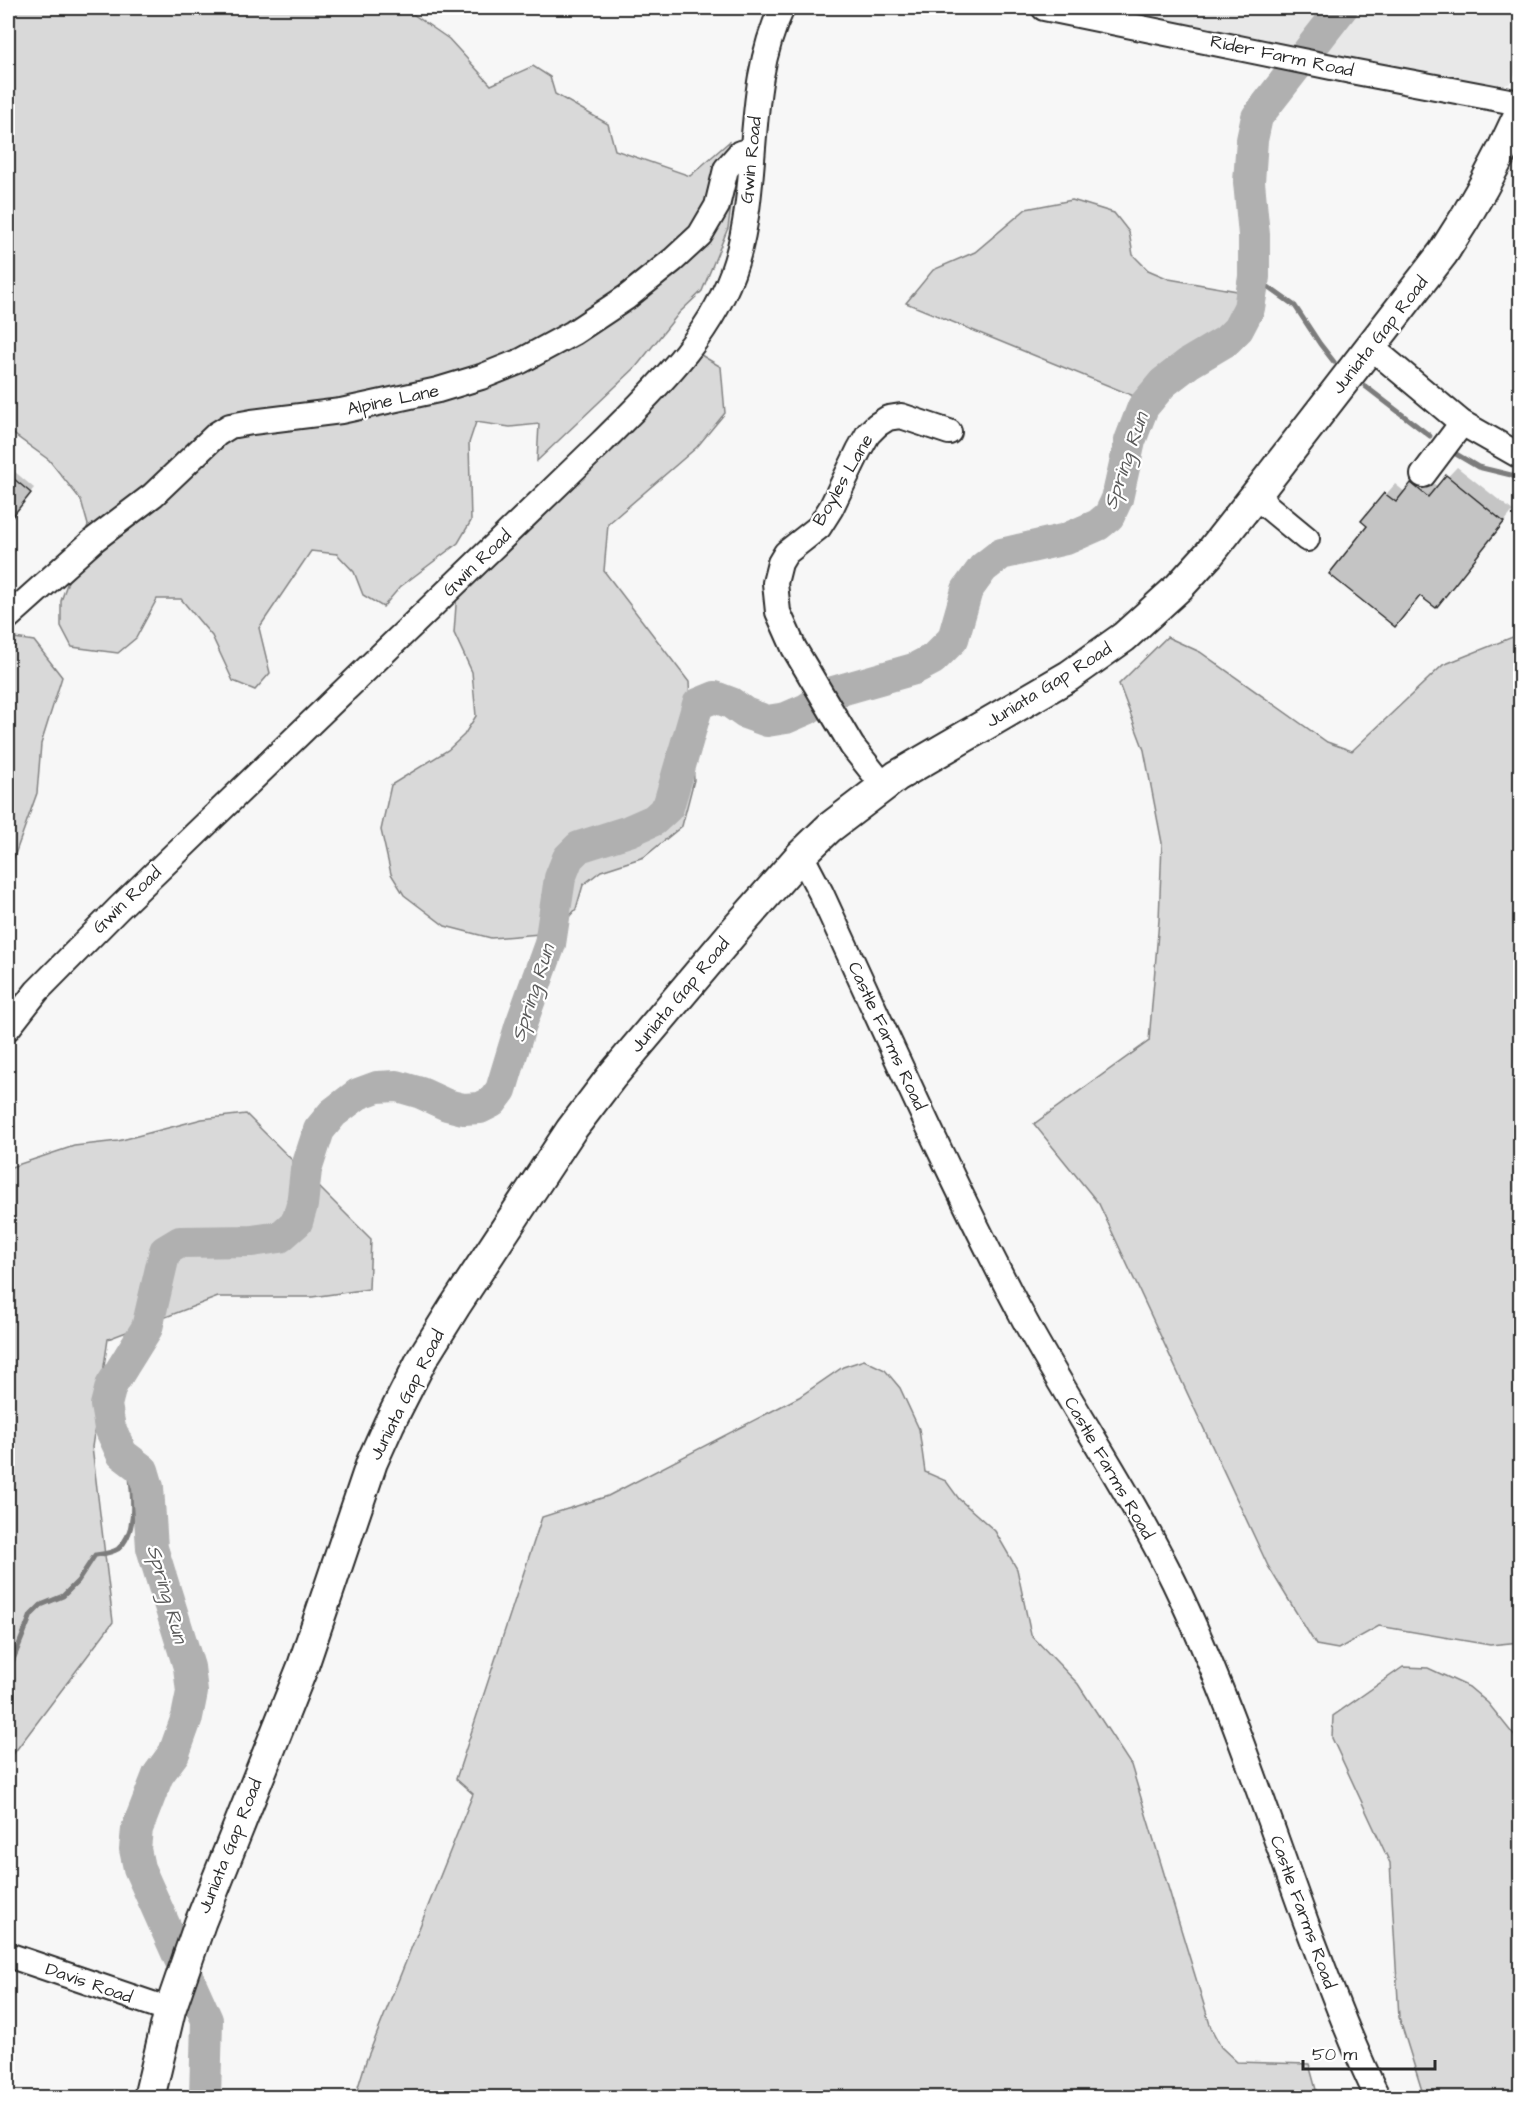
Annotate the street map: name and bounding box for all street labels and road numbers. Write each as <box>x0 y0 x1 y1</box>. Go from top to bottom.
street label: Rider Farm Road <box>1208 29 1356 83</box>
street label: Gwin Road <box>734 115 768 205</box>
street label: Juniata Gap Road <box>1326 271 1434 399</box>
street label: Alpine Lane <box>345 378 442 422</box>
street label: Boyles Lane <box>807 429 880 531</box>
street label: Gwin Road <box>437 524 517 602</box>
street label: Juniata Gap Road <box>982 636 1116 734</box>
street label: Gwin Road <box>87 861 167 939</box>
street label: Juniata Gap Road <box>624 932 736 1058</box>
street label: Castle Farms Road <box>842 958 932 1114</box>
street label: Juniata Gap Road <box>363 1325 451 1465</box>
street label: Castle Farms Road <box>1058 1392 1160 1544</box>
street label: Juniata Gap Road <box>192 1775 268 1917</box>
street label: Castle Farms Road <box>1264 1832 1342 1992</box>
street label: Davis Road <box>42 1956 136 2010</box>

